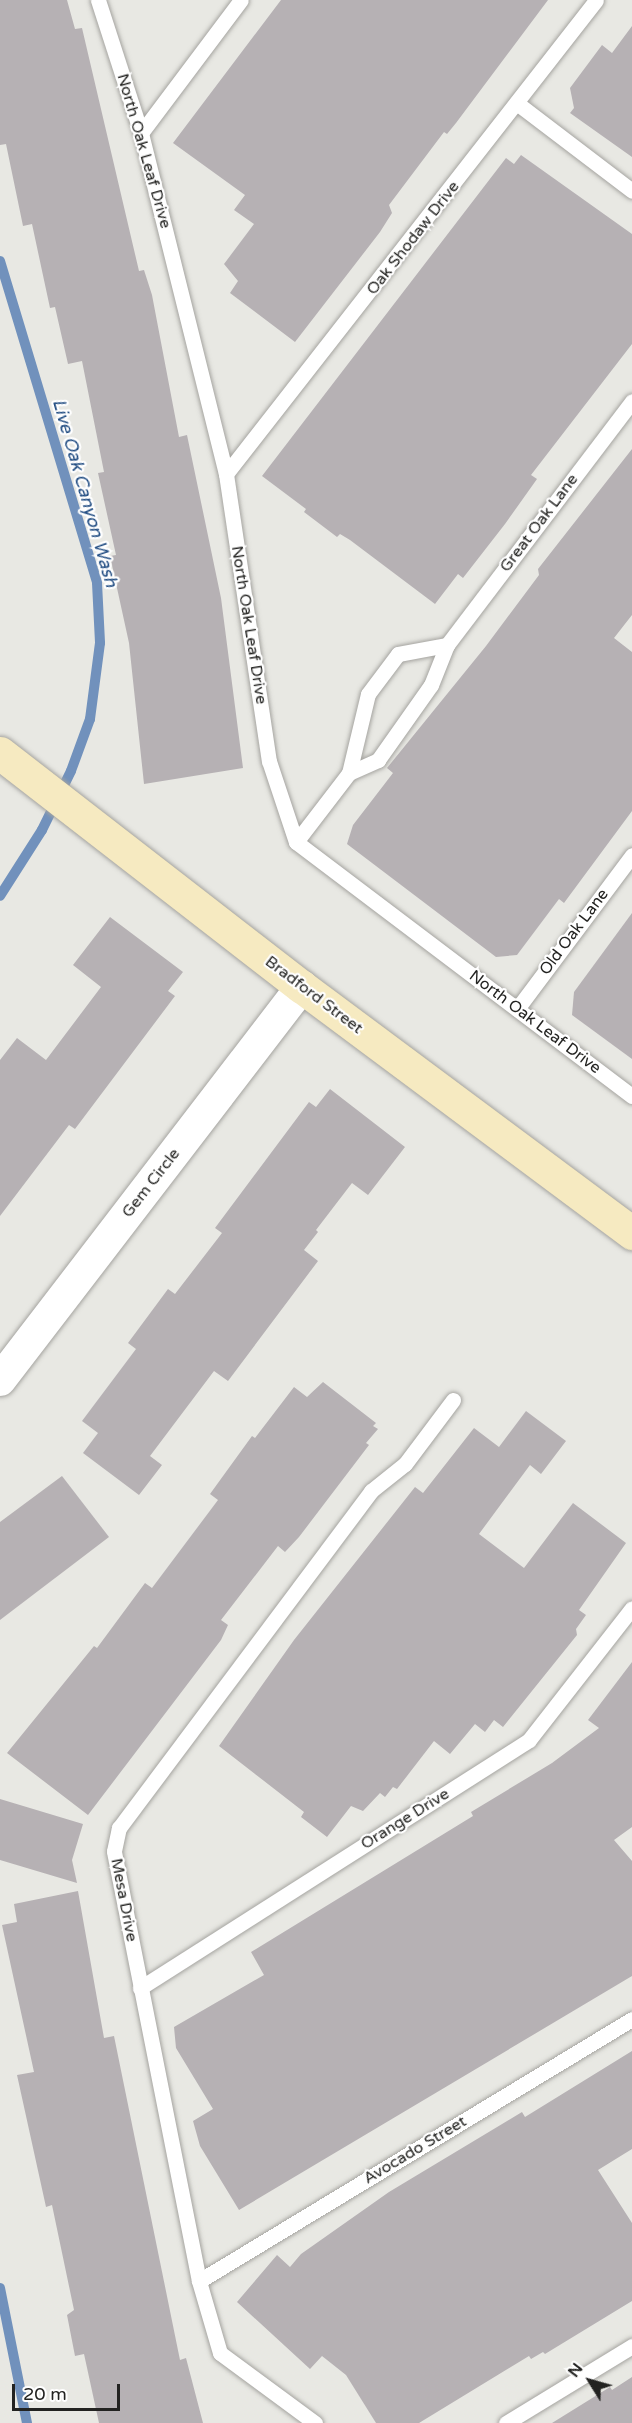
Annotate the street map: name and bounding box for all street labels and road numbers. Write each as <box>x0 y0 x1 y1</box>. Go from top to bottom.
street label: North Oak Leaf Drive <box>113 71 175 231</box>
street label: Oak Shodaw Drive <box>363 177 463 299</box>
street label: Great Oak Lane <box>496 470 582 576</box>
street label: North Oak Leaf Drive <box>227 545 271 705</box>
street label: Old Oak Lane <box>535 885 613 979</box>
street label: Bradford Street <box>261 952 367 1038</box>
street label: North Oak Leaf Drive <box>465 966 605 1078</box>
street label: Gem Circle <box>118 1145 184 1221</box>
street label: Orange Drive <box>357 1784 453 1854</box>
street label: Mesa Drive <box>107 1857 141 1943</box>
street label: Avocado Street <box>360 2112 470 2188</box>

